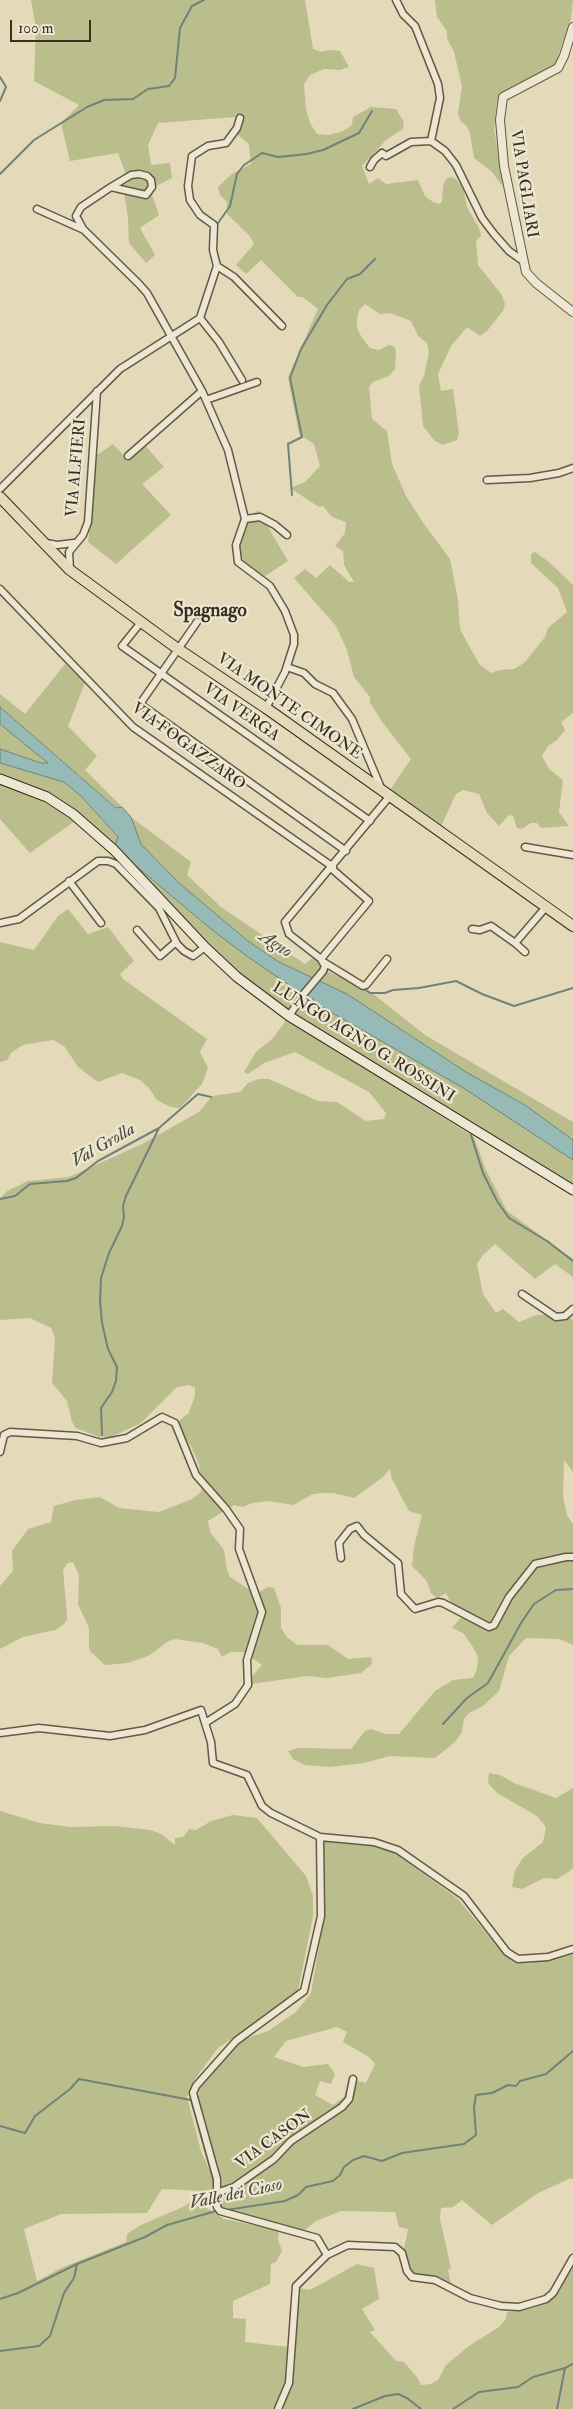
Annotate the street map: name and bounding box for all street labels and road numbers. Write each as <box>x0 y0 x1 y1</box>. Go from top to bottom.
street label: VIA PAGLIARI <box>505 128 541 240</box>
street label: VIA ALFIERI <box>63 418 91 518</box>
street label: VIA MONTE CIMONE <box>213 650 365 764</box>
street label: VIA VERGA <box>199 680 283 746</box>
street label: VIA FOGAZZARO <box>127 699 249 795</box>
street label: LUNGO AGNO G. ROSSINI <box>268 979 458 1107</box>
street label: VIA CASON <box>232 2106 316 2174</box>

